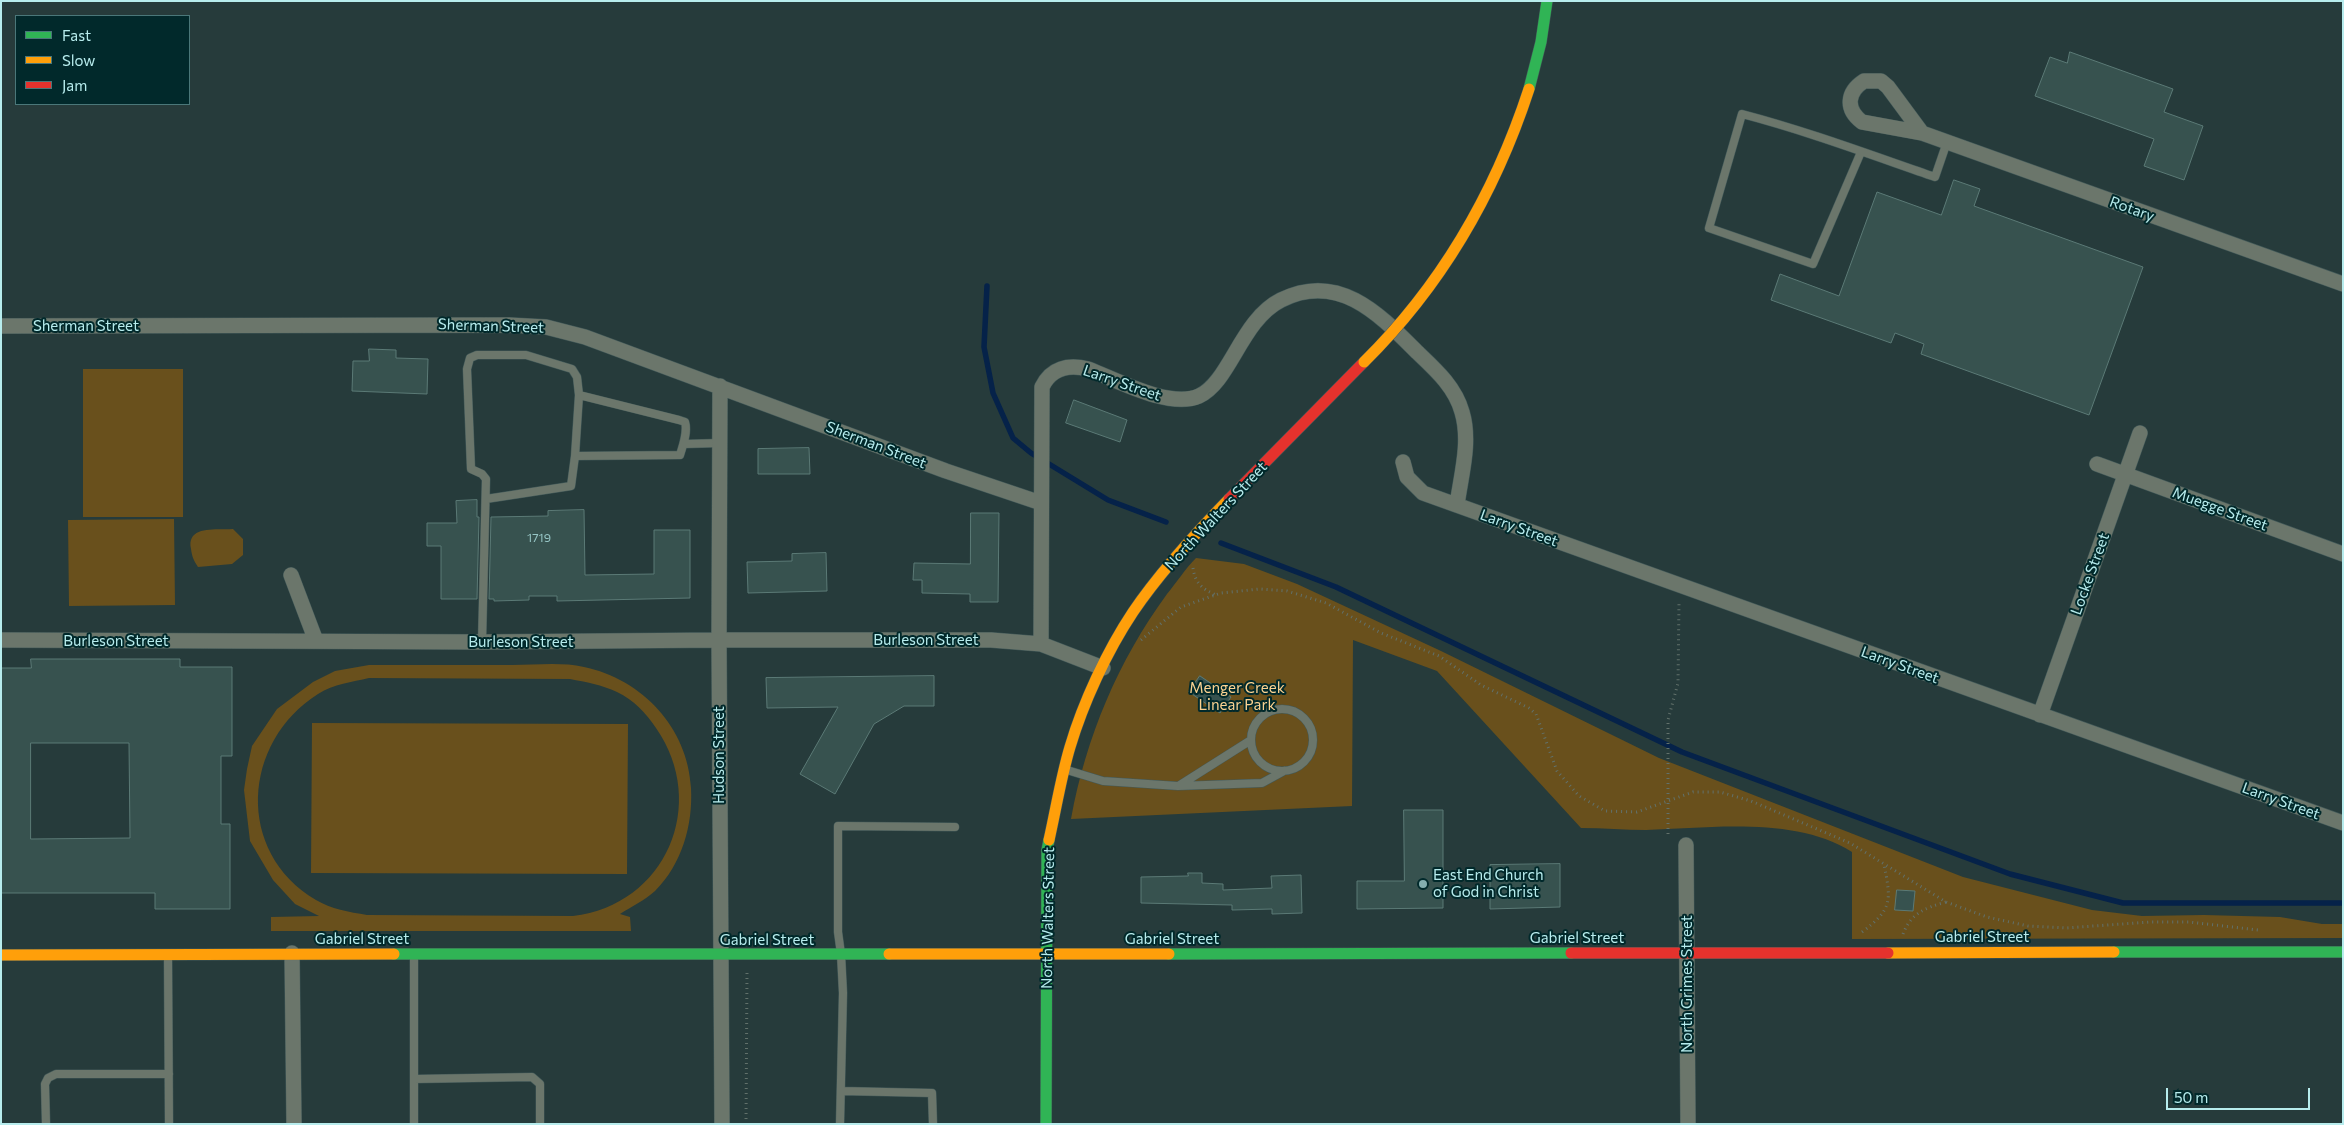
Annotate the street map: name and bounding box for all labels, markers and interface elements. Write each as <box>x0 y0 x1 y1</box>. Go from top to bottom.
legend <box>15 15 190 105</box>
text: Fast <box>62 26 91 44</box>
text: Slow <box>62 51 95 69</box>
text: Jam <box>62 76 87 94</box>
street label: Rotary <box>2107 193 2157 225</box>
street label: Sherman Street <box>438 315 544 337</box>
street label: Sherman Street <box>33 317 139 335</box>
street label: Larry Street <box>1081 361 1163 405</box>
street label: Sherman Street <box>823 418 929 472</box>
street label: North Walters Street <box>1161 458 1271 574</box>
street label: Muegge Street <box>2170 483 2270 535</box>
street label: Larry Street <box>1478 506 1560 550</box>
house number: 1719 <box>527 531 551 545</box>
street label: Locke Street <box>2067 531 2113 617</box>
street label: Burleson Street <box>873 631 979 649</box>
street label: Burleson Street <box>63 632 169 650</box>
street label: Burleson Street <box>468 633 574 651</box>
street label: Larry Street <box>1859 643 1941 687</box>
park label: Menger Creek Linear Park <box>1189 679 1285 714</box>
street label: Hudson Street <box>710 706 728 804</box>
street label: Larry Street <box>2240 779 2322 823</box>
street label: North Walters Street <box>1038 847 1058 989</box>
place label: East End Church of God in Christ <box>1433 866 1544 901</box>
marker: East End Church of God in Christ <box>1417 878 1429 890</box>
street label: North Grimes Street <box>1678 915 1696 1053</box>
street label: Gabriel Street <box>1935 928 2029 946</box>
street label: Gabriel Street <box>1530 929 1624 947</box>
street label: Gabriel Street <box>315 930 409 948</box>
street label: Gabriel Street <box>1125 930 1219 948</box>
street label: Gabriel Street <box>720 931 814 949</box>
scale bar <box>2169 1078 2313 1110</box>
text: 50 m <box>2174 1088 2208 1106</box>

